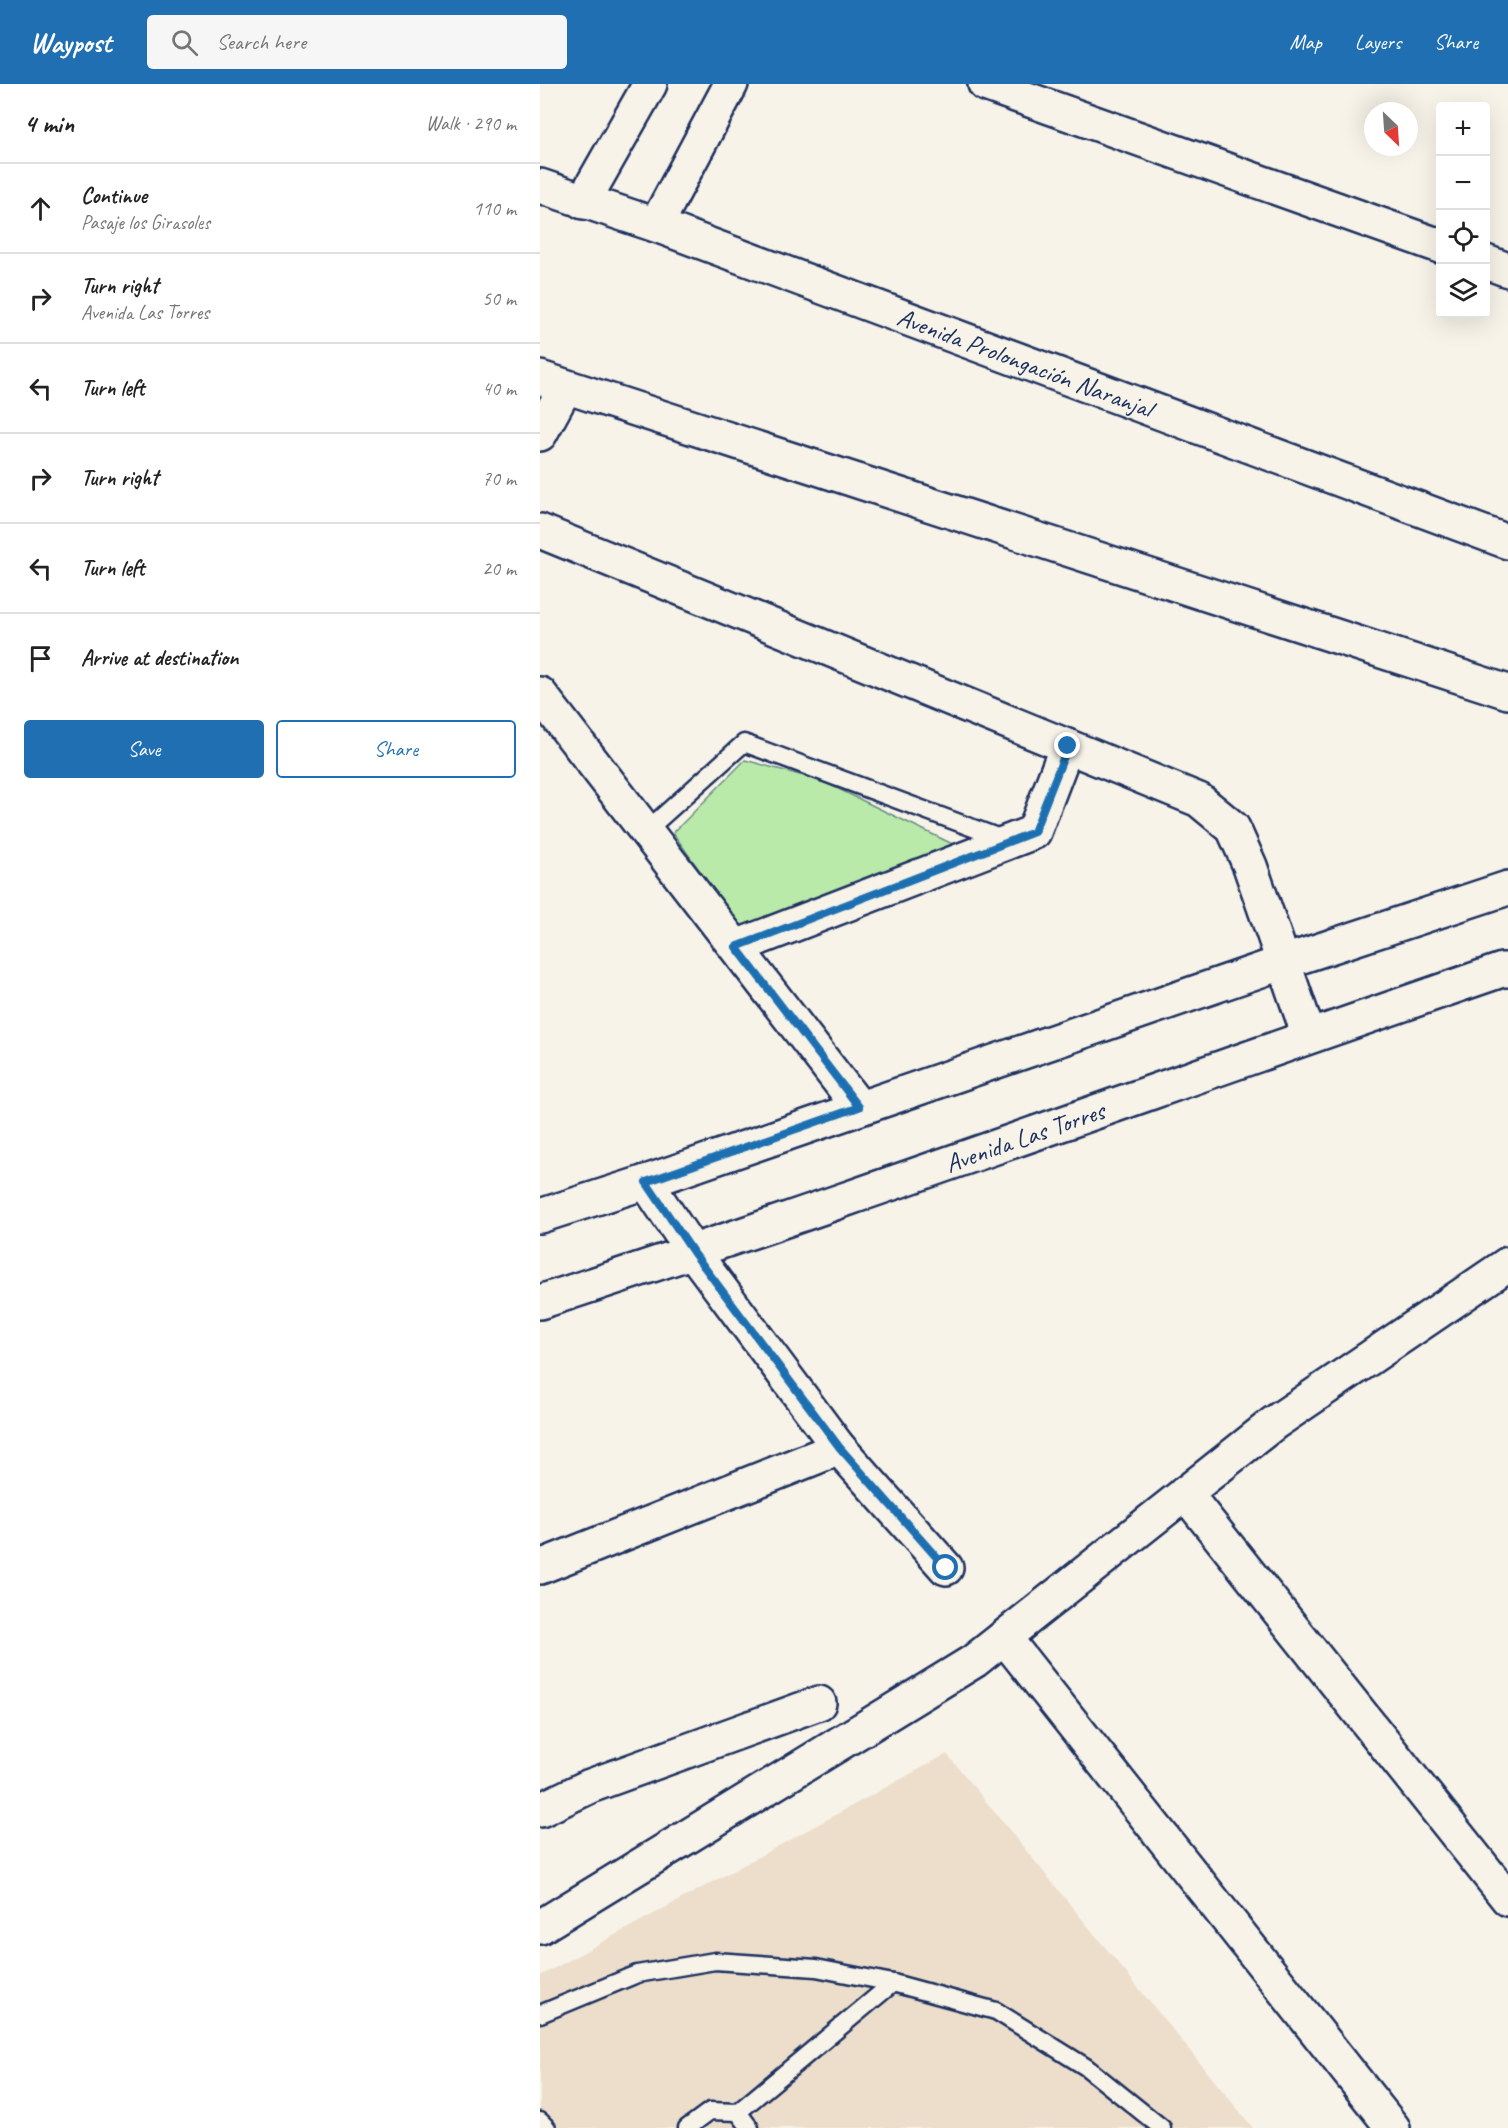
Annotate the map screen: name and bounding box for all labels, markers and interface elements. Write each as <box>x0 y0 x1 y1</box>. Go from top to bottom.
search box <box>147 15 567 69</box>
text: Waypost <box>30 25 111 60</box>
icon: search <box>168 26 201 59</box>
text: Search here <box>216 28 306 56</box>
text: Map <box>1289 29 1322 55</box>
text: Layers <box>1355 29 1401 55</box>
text: Share <box>1434 29 1478 55</box>
north arrow <box>1364 102 1418 156</box>
map controls <box>1436 102 1490 318</box>
button: + <box>1436 102 1490 156</box>
text: 4 min <box>24 107 74 140</box>
text: Walk · 290 m <box>426 111 516 136</box>
button: − <box>1436 156 1490 210</box>
text: Continue <box>81 182 147 210</box>
icon: ahead <box>24 192 57 225</box>
text: 110 m <box>473 196 516 221</box>
text: Pasaje los Girasoles <box>81 210 210 235</box>
button: locate <box>1436 210 1490 264</box>
button: layers <box>1436 264 1490 318</box>
text: Turn right <box>81 272 158 300</box>
icon: right <box>24 282 57 315</box>
text: 50 m <box>482 286 516 311</box>
text: Avenida Las Torres <box>81 300 209 325</box>
street label: Avenida Prolongación Naranjal <box>893 300 1161 427</box>
icon: left <box>24 372 57 405</box>
text: Turn left <box>81 374 145 402</box>
text: 40 m <box>482 376 516 401</box>
icon: right <box>24 462 57 495</box>
text: Turn right <box>81 464 158 492</box>
text: 70 m <box>482 466 516 491</box>
icon: left <box>24 552 57 585</box>
text: Turn left <box>81 554 145 582</box>
text: 20 m <box>482 556 516 581</box>
icon: arrive <box>24 642 57 675</box>
text: Arrive at destination <box>81 644 238 672</box>
button: Save <box>24 720 264 778</box>
button: Share <box>276 720 516 778</box>
route end <box>1054 732 1080 758</box>
street label: Avenida Las Torres <box>941 1093 1111 1180</box>
route start <box>932 1554 958 1580</box>

